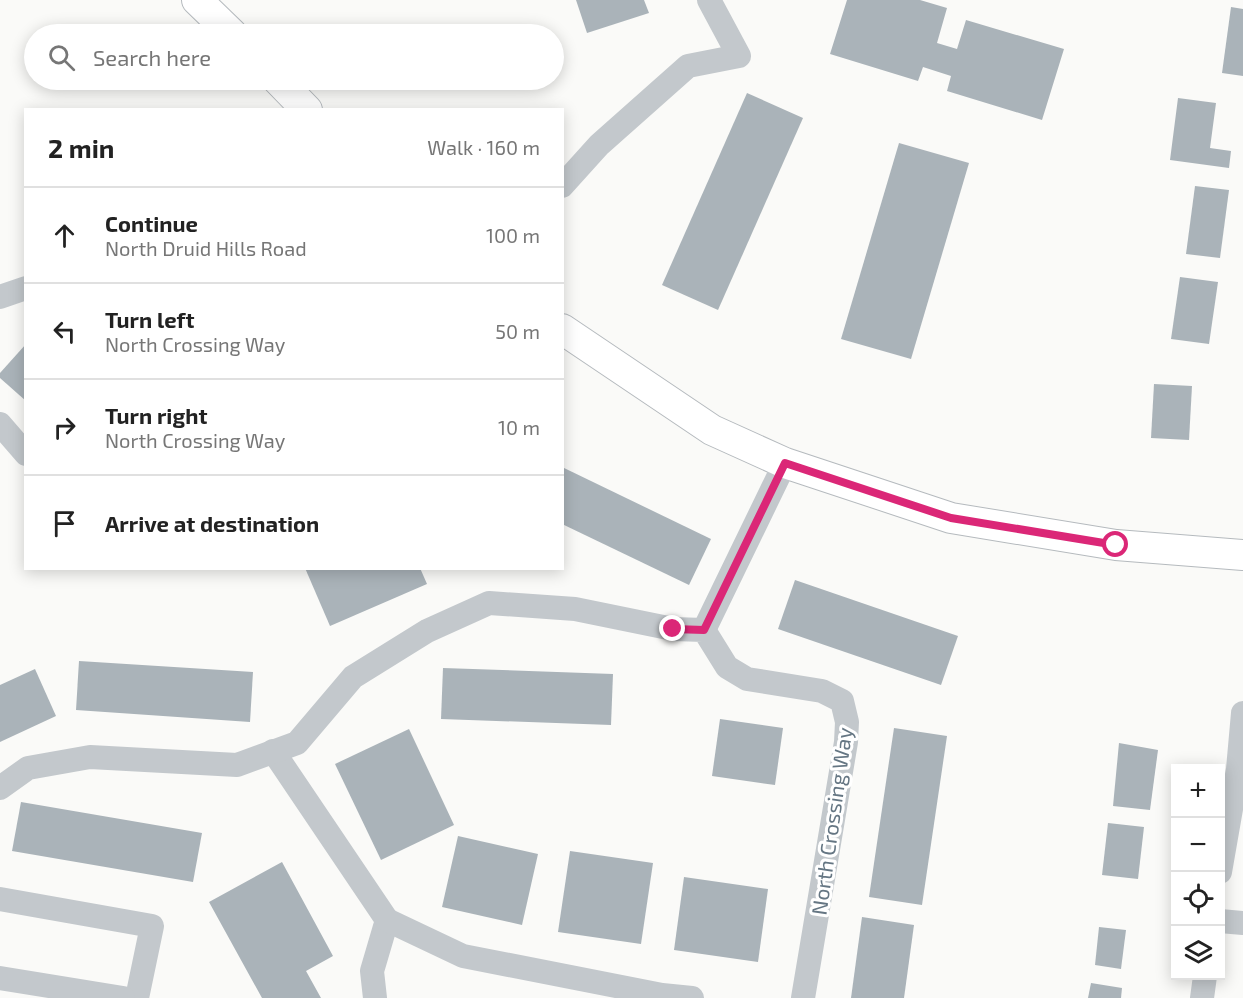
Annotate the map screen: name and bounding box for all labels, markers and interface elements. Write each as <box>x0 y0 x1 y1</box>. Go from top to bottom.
search box <box>24 24 564 90</box>
icon: search <box>45 41 78 74</box>
text: Search here <box>93 44 211 70</box>
text: 2 min <box>48 132 114 163</box>
text: Walk · 160 m <box>427 135 540 159</box>
text: Continue <box>105 210 198 236</box>
icon: ahead <box>48 219 81 252</box>
text: 100 m <box>486 223 540 247</box>
text: North Druid Hills Road <box>105 236 307 260</box>
text: Turn left <box>105 306 194 332</box>
icon: left <box>48 315 81 348</box>
text: 50 m <box>495 319 540 343</box>
text: North Crossing Way <box>105 332 285 356</box>
text: Turn right <box>105 402 207 428</box>
icon: right <box>48 411 81 444</box>
text: 10 m <box>498 415 540 439</box>
text: North Crossing Way <box>105 428 285 452</box>
icon: arrive <box>48 507 81 540</box>
text: Arrive at destination <box>105 510 319 536</box>
route start <box>1102 531 1128 557</box>
route end <box>659 615 685 641</box>
street label: North Crossing Way <box>805 726 857 916</box>
map controls <box>1171 764 1225 980</box>
button: + <box>1171 764 1225 818</box>
button: − <box>1171 818 1225 872</box>
button: locate <box>1171 872 1225 926</box>
button: layers <box>1171 926 1225 980</box>

